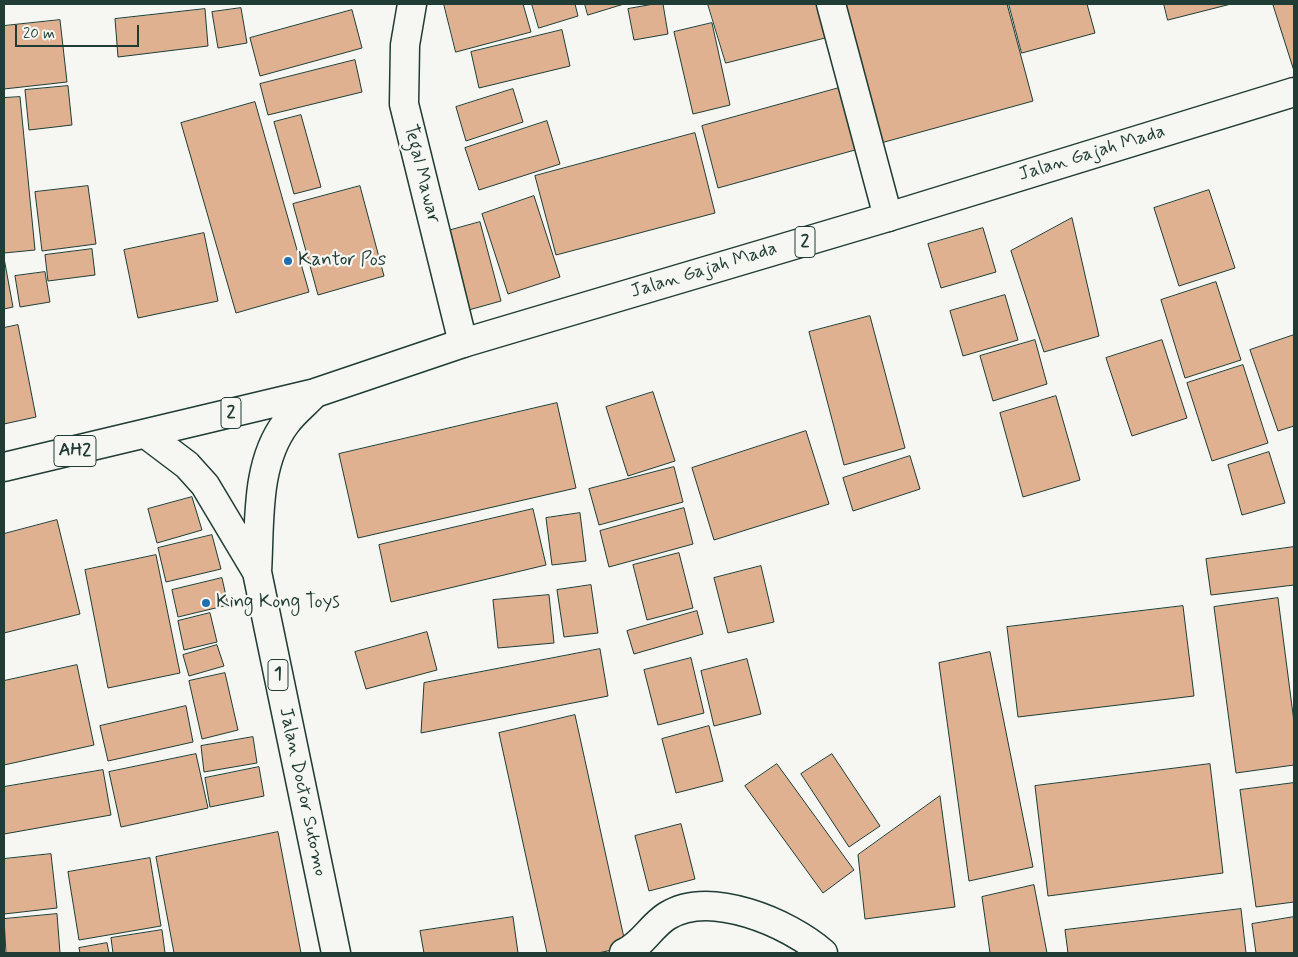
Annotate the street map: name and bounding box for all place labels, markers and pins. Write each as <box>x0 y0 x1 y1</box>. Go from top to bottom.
place label: Kantor Pos <box>298 250 386 272</box>
marker: Kantor Pos <box>282 255 294 267</box>
place label: King Kong Toys <box>216 592 340 614</box>
marker: King Kong Toys <box>200 597 212 609</box>

